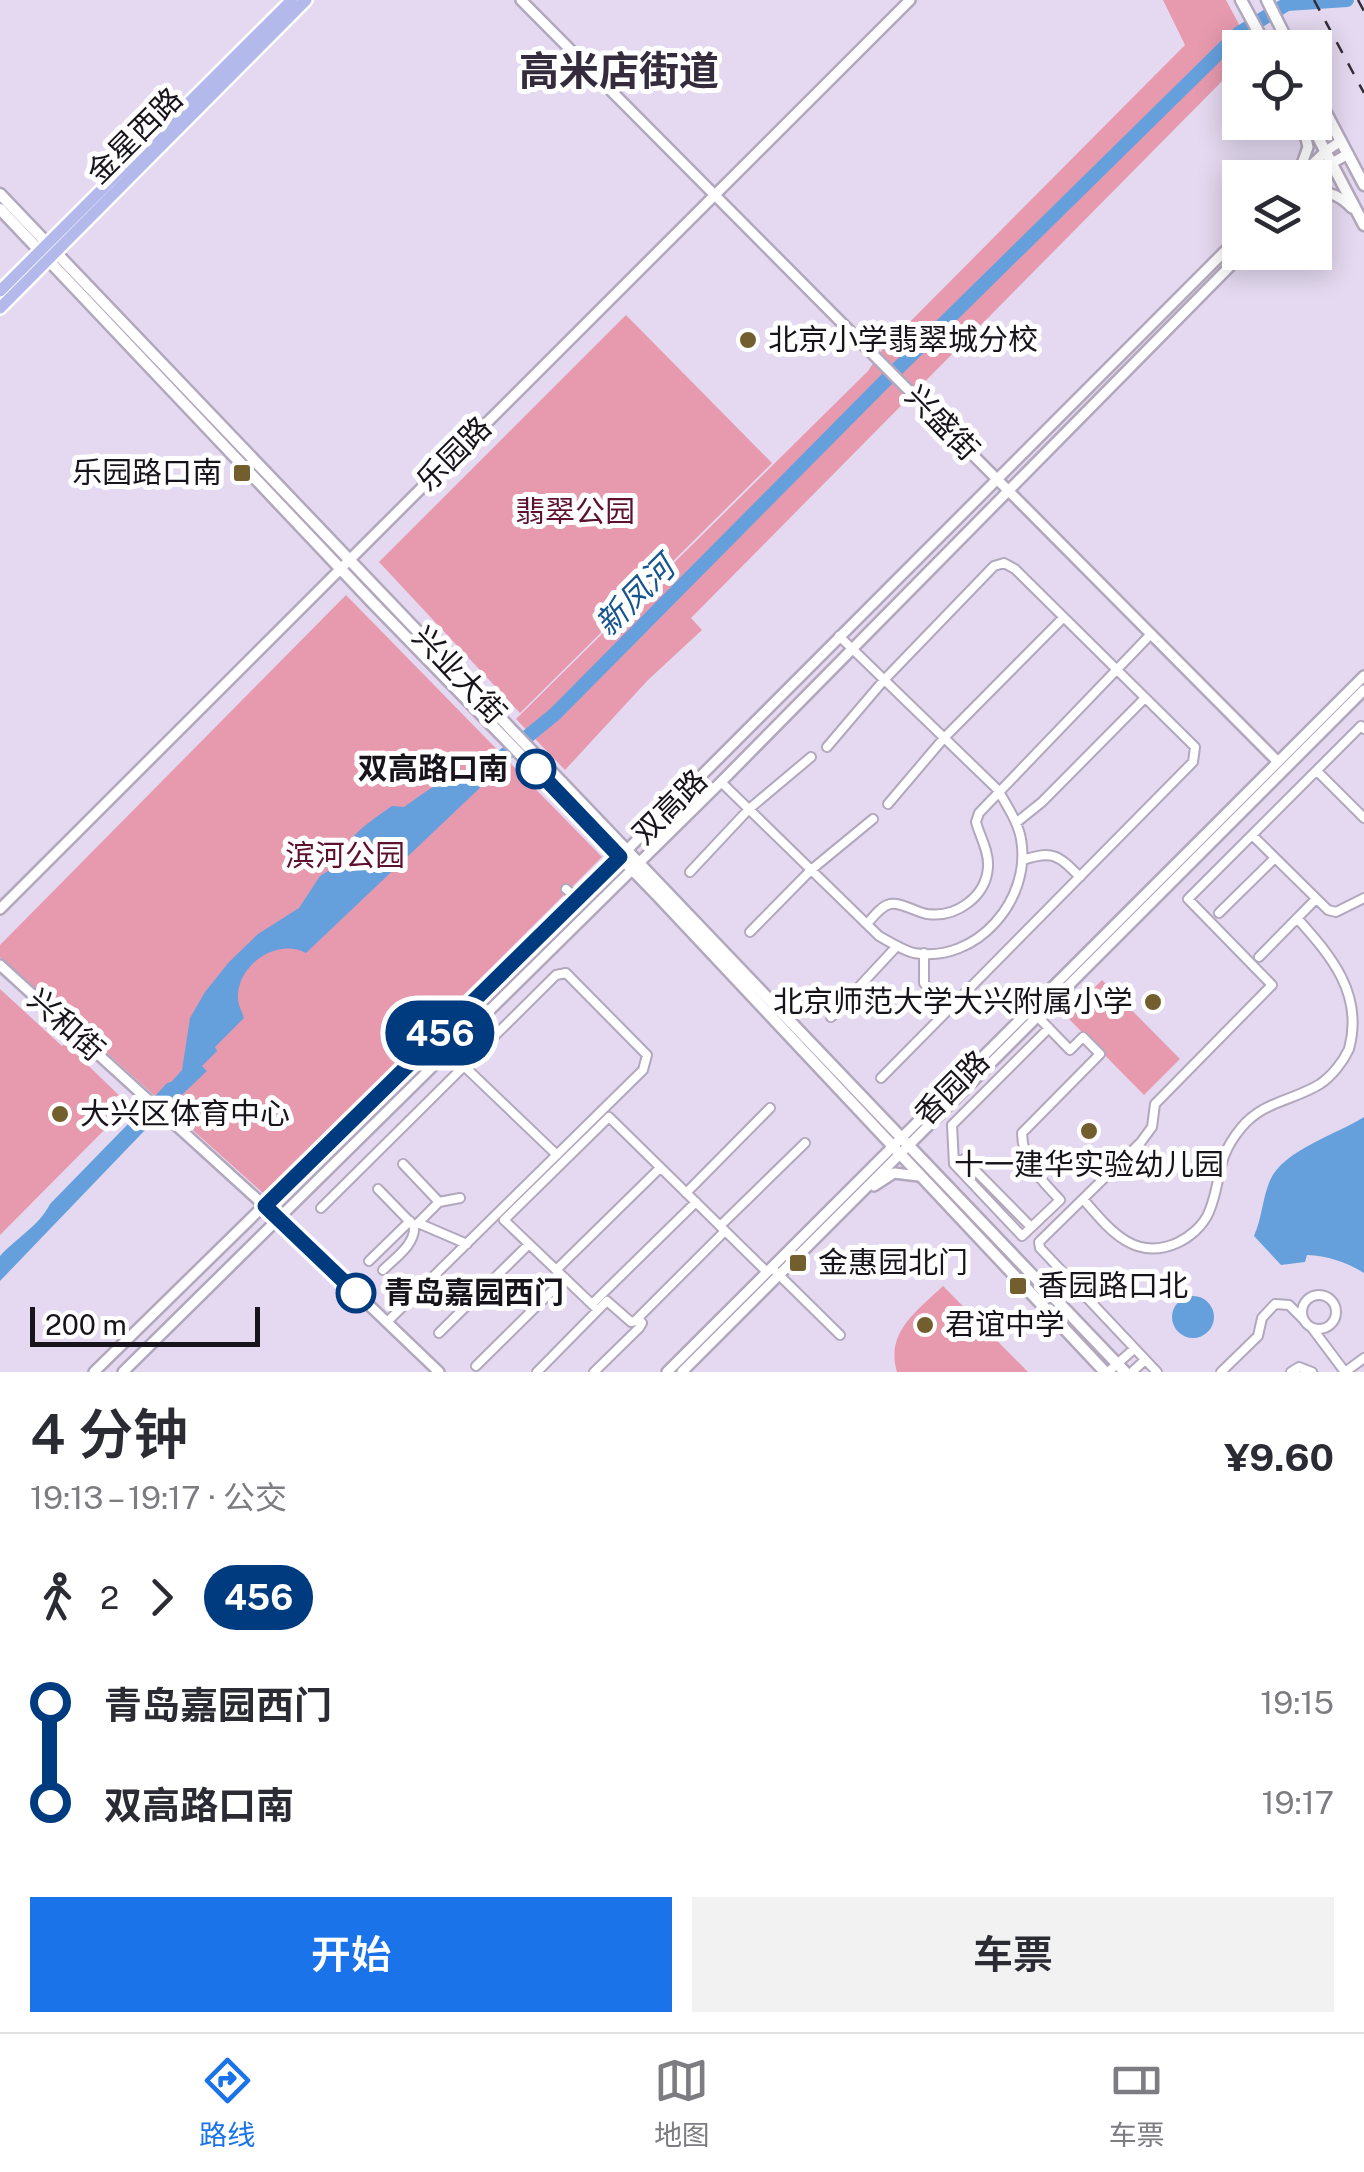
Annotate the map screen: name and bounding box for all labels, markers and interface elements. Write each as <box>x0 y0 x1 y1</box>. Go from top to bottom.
map controls <box>1222 30 1332 270</box>
button: locate <box>1222 30 1332 140</box>
district label: 高米店街道 <box>519 47 719 94</box>
street label: 金星西路 <box>79 80 189 190</box>
button: layers <box>1222 160 1332 270</box>
place label: 北京小学翡翠城分校 <box>768 321 1038 357</box>
marker: 北京小学翡翠城分校 <box>737 329 759 351</box>
street label: 兴盛街 <box>899 377 987 467</box>
street label: 乐园路 <box>409 409 498 498</box>
place label: 乐园路口南 <box>72 454 222 490</box>
marker: 乐园路口南 <box>231 462 253 484</box>
park label: 翡翠公园 <box>515 493 635 529</box>
water label: 新凤河 <box>588 544 686 643</box>
street label: 兴业大街 <box>406 618 514 730</box>
place label: 双高路口南 <box>358 750 508 786</box>
marker: 双高路口南 <box>517 750 555 788</box>
street label: 双高路 <box>625 762 714 851</box>
park label: 滨河公园 <box>285 837 405 873</box>
street label: 兴和街 <box>21 981 112 1068</box>
place label: 北京师范大学大兴附属小学 <box>773 983 1133 1019</box>
marker: 北京师范大学大兴附属小学 <box>1142 991 1164 1013</box>
line badge: 456 <box>382 1000 498 1066</box>
text: 456 <box>405 1013 475 1054</box>
street label: 香园路 <box>907 1043 996 1132</box>
place label: 大兴区体育中心 <box>80 1095 290 1131</box>
marker: 大兴区体育中心 <box>49 1103 71 1125</box>
marker: 十一建华实验幼儿园 <box>1078 1120 1100 1142</box>
place label: 十一建华实验幼儿园 <box>954 1146 1224 1182</box>
place label: 金惠园北门 <box>818 1244 968 1280</box>
marker: 金惠园北门 <box>787 1252 809 1274</box>
place label: 香园路口北 <box>1038 1267 1188 1303</box>
marker: 青岛嘉园西门 <box>337 1274 375 1312</box>
place label: 青岛嘉园西门 <box>384 1274 564 1310</box>
marker: 香园路口北 <box>1007 1275 1029 1297</box>
scale bar <box>30 1302 260 1346</box>
place label: 君谊中学 <box>945 1306 1065 1342</box>
text: 200 m <box>45 1308 127 1341</box>
marker: 君谊中学 <box>914 1314 936 1336</box>
text: 4 分钟 <box>30 1402 188 1466</box>
text: ¥9.60 <box>1224 1435 1334 1480</box>
text: 19:13 – 19:17 · 公交 <box>30 1479 287 1516</box>
icon: walk <box>30 1570 85 1625</box>
icon: forward <box>134 1570 189 1625</box>
text: 456 <box>224 1577 293 1618</box>
text: 2 <box>100 1579 119 1616</box>
text: 青岛嘉园西门 <box>104 1683 332 1728</box>
text: 19:15 <box>1260 1684 1334 1721</box>
text: 双高路口南 <box>104 1783 294 1828</box>
text: 19:17 <box>1262 1784 1334 1821</box>
button: 开始 <box>30 1897 672 2012</box>
button: 车票 <box>692 1897 1334 2012</box>
tab: 路线 <box>199 2053 255 2153</box>
tab: 地图 <box>654 2053 710 2153</box>
tab: 车票 <box>1109 2053 1165 2153</box>

